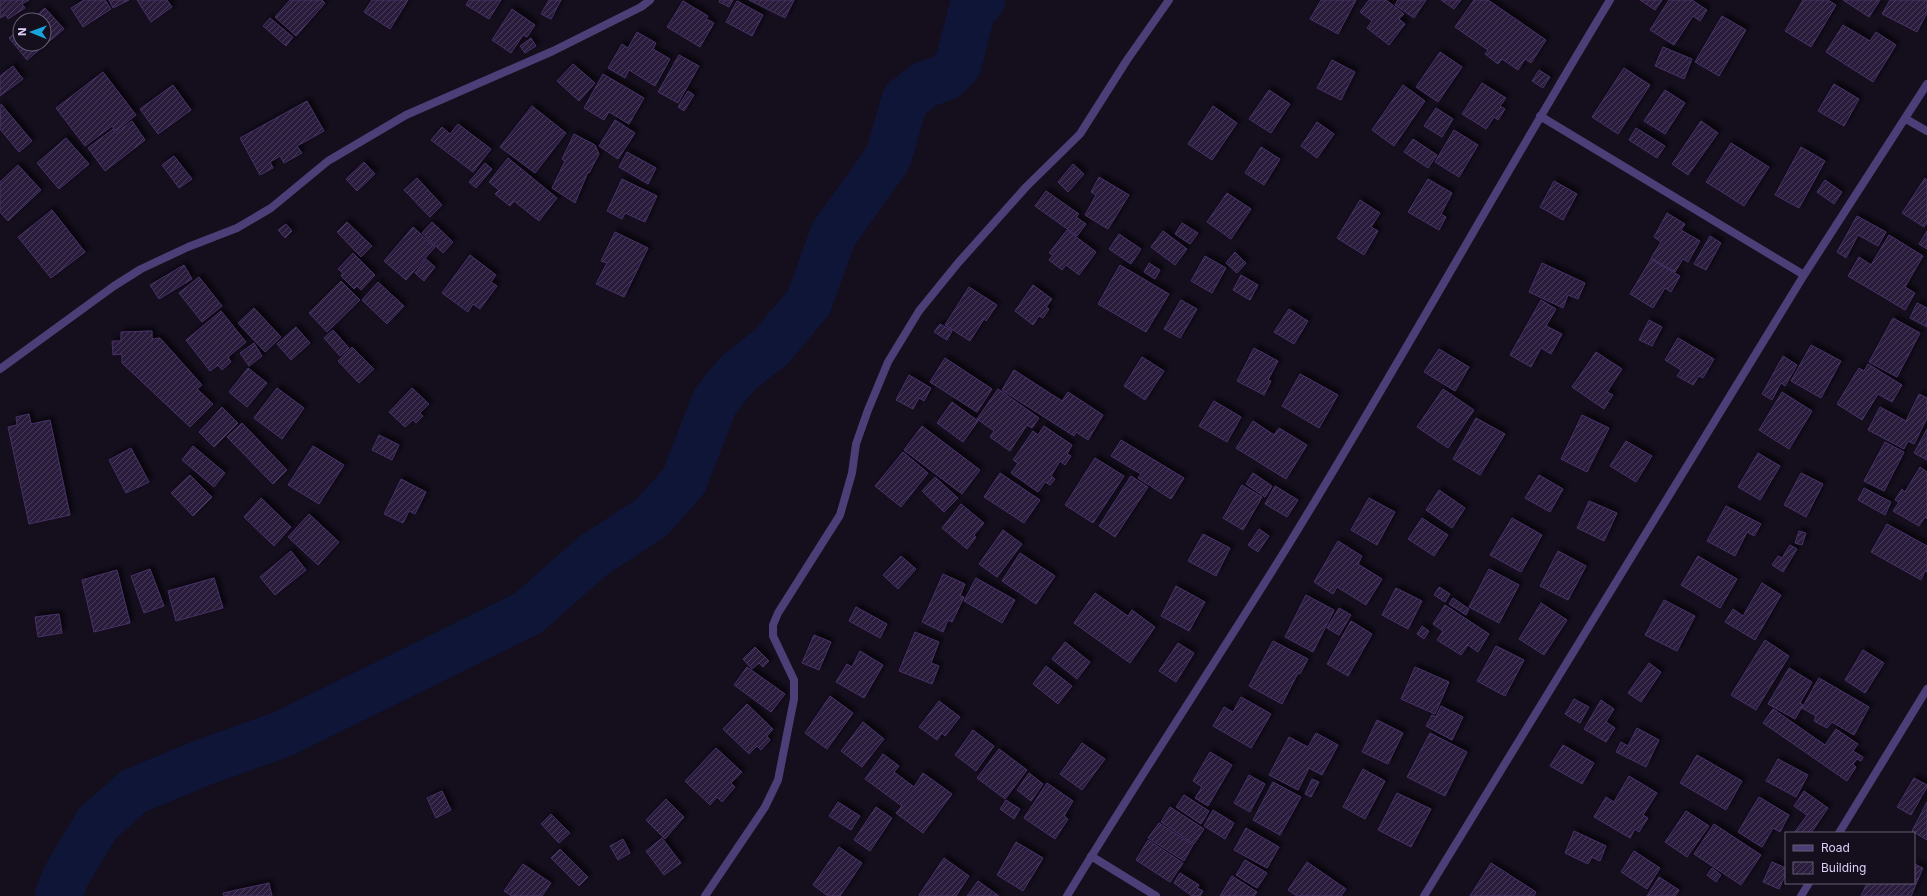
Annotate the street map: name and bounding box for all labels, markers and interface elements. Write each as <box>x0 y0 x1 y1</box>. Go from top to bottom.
north arrow <box>12 12 52 52</box>
text: N <box>15 28 29 36</box>
legend <box>1785 832 1915 884</box>
text: Road <box>1821 840 1850 855</box>
text: Building <box>1821 860 1866 875</box>

